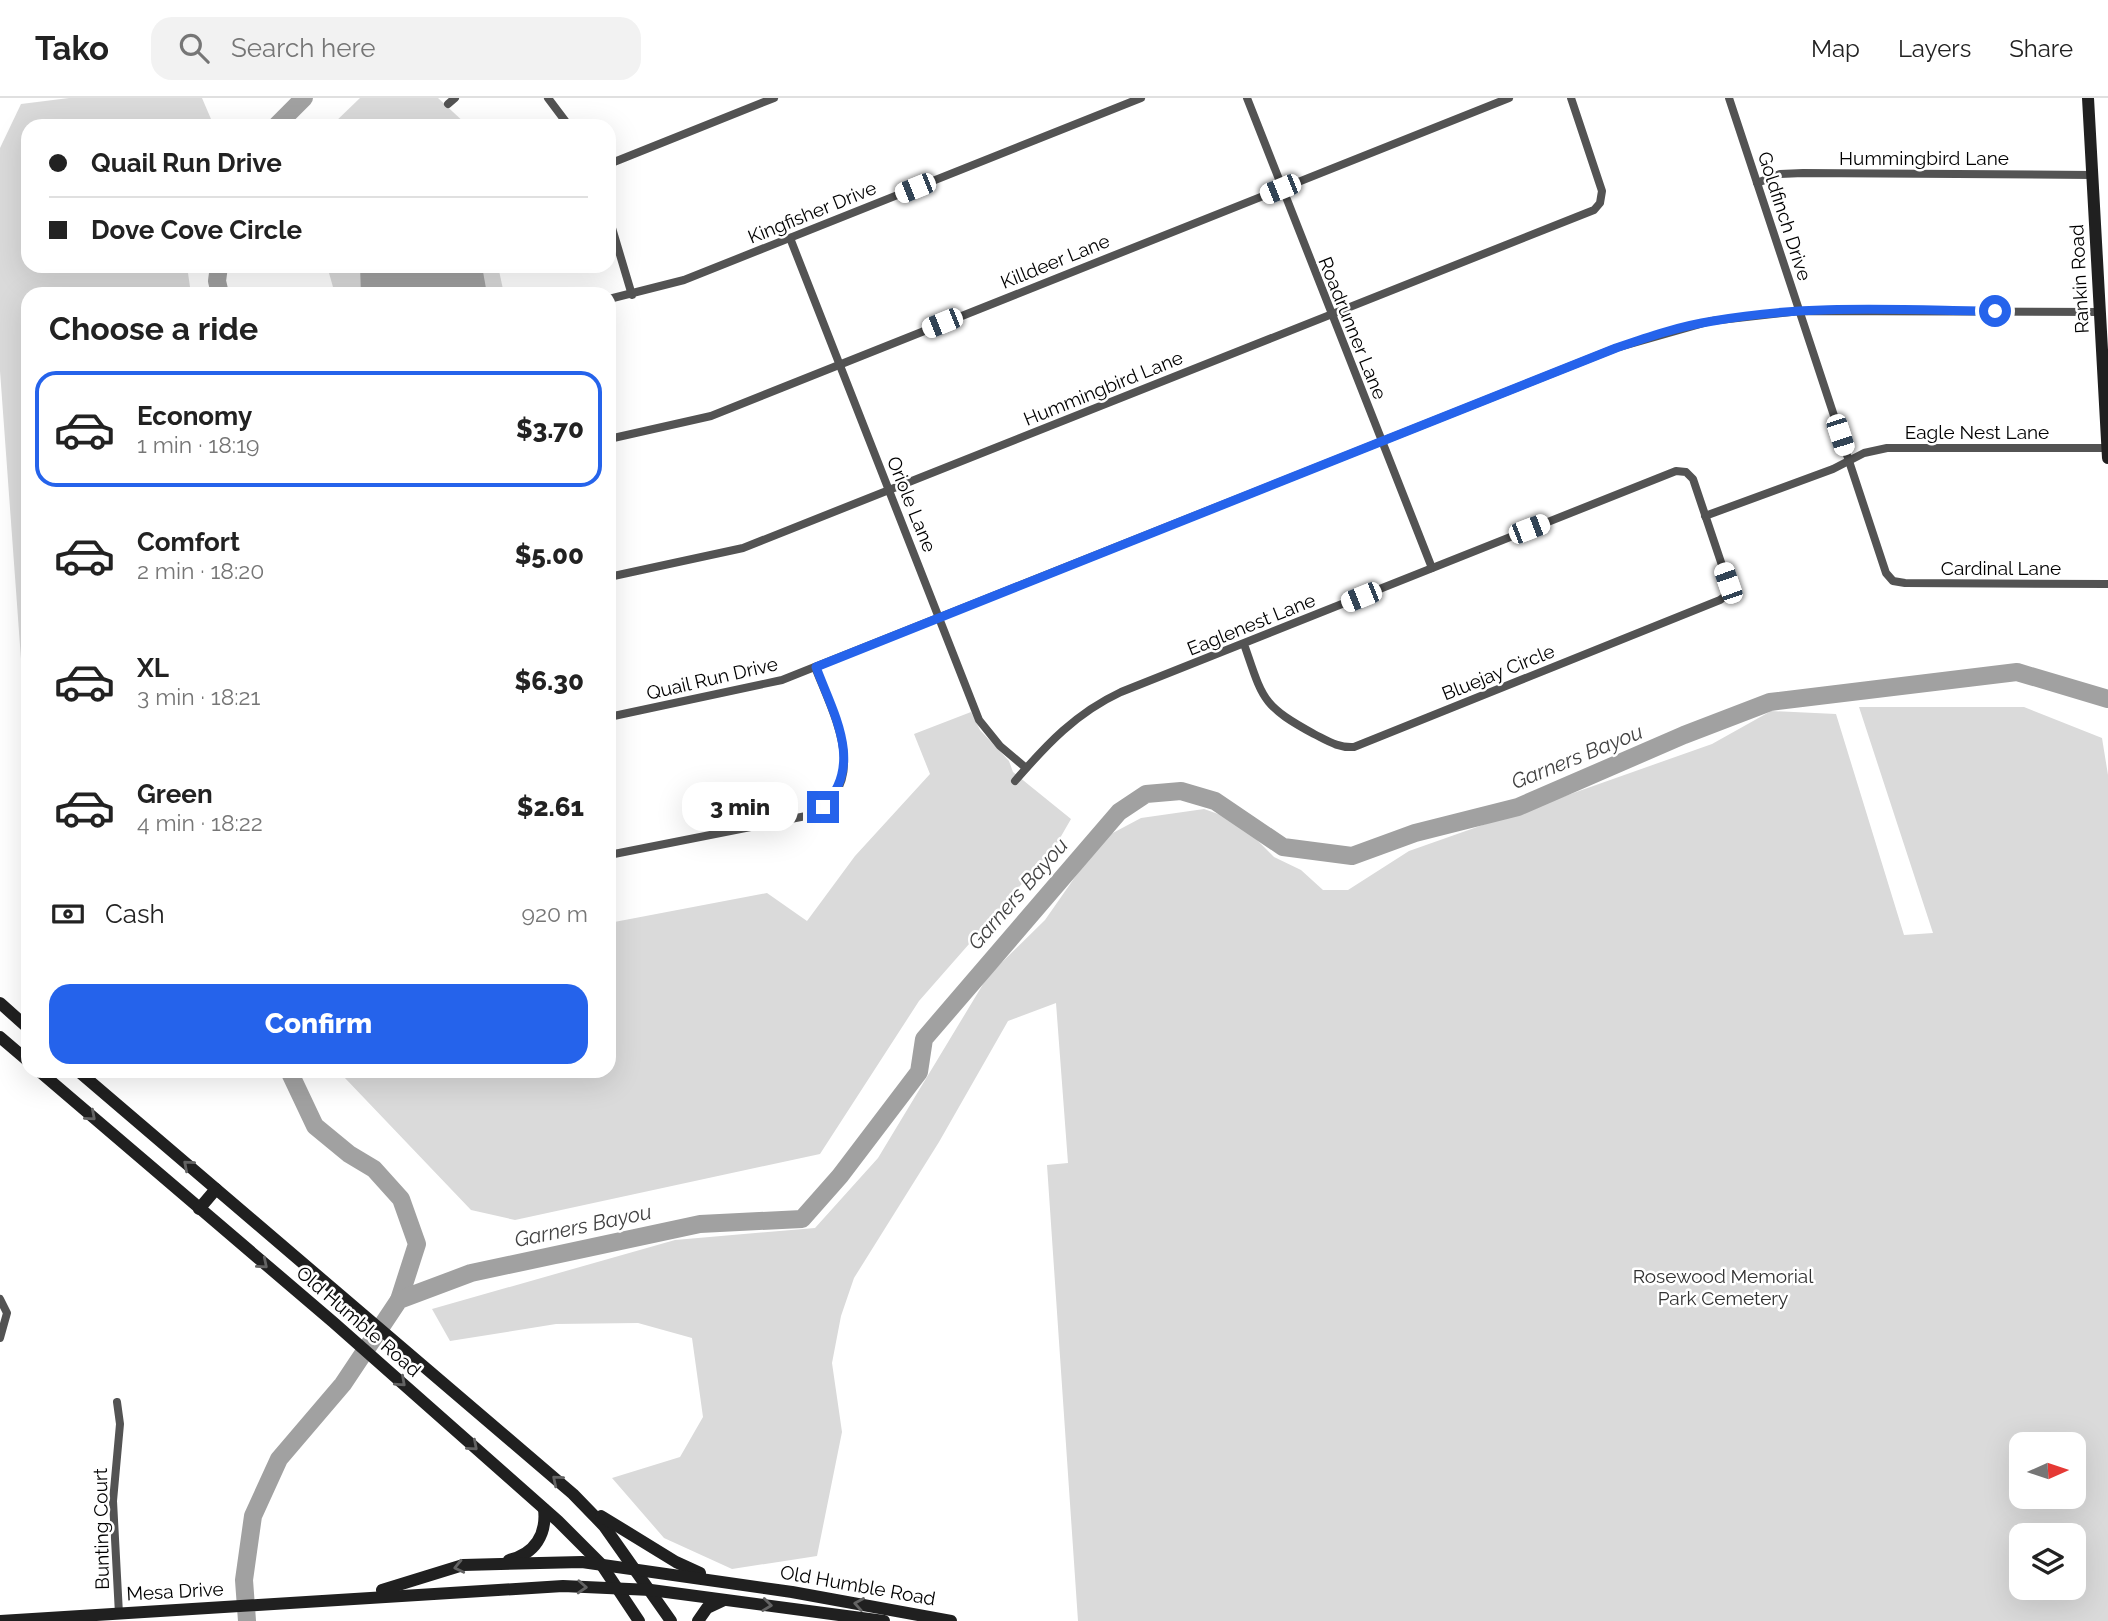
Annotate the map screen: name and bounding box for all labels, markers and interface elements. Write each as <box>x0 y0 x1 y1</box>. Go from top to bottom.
search box <box>151 17 641 80</box>
text: Tako <box>35 29 109 68</box>
icon: search <box>175 29 213 67</box>
text: Search here <box>231 33 375 63</box>
text: Map <box>1811 34 1860 63</box>
text: Layers <box>1898 34 1971 63</box>
text: Share <box>2009 34 2073 63</box>
street label: Hummingbird Lane <box>1839 147 2009 169</box>
text: Quail Run Drive <box>91 148 282 178</box>
street label: Goldfinch Drive <box>1754 149 1816 283</box>
car <box>892 170 939 206</box>
car <box>1257 171 1304 207</box>
street label: Kingfisher Drive <box>745 176 879 248</box>
text: Dove Cove Circle <box>91 215 302 245</box>
street label: Rankin Road <box>2065 224 2093 334</box>
street label: Killdeer Lane <box>997 229 1113 293</box>
street label: Roadrunner Lane <box>1314 254 1392 402</box>
route start <box>1979 295 2011 327</box>
car <box>919 305 966 341</box>
text: Choose a ride <box>49 310 258 347</box>
street label: Hummingbird Lane <box>1020 346 1186 430</box>
icon: car <box>53 398 116 461</box>
text: Economy <box>137 401 252 431</box>
car <box>1824 412 1857 458</box>
text: $3.70 <box>516 414 584 444</box>
street label: Eagle Nest Lane <box>1905 421 2049 443</box>
text: 1 min · 18:19 <box>137 431 259 458</box>
street label: Oriole Lane <box>883 453 941 555</box>
car <box>1506 512 1553 546</box>
icon: car <box>53 524 116 587</box>
text: Comfort <box>137 527 240 557</box>
text: $5.00 <box>515 540 584 570</box>
text: 2 min · 18:20 <box>137 557 264 584</box>
street label: Cardinal Lane <box>1941 557 2061 579</box>
car <box>1712 560 1745 606</box>
car <box>1338 579 1385 615</box>
street label: Eaglenest Lane <box>1184 588 1318 660</box>
street label: Bluejay Circle <box>1438 639 1558 705</box>
icon: car <box>53 650 116 713</box>
street label: Quail Run Drive <box>644 652 780 704</box>
text: XL <box>137 653 169 683</box>
text: $6.30 <box>515 666 584 696</box>
text: 3 min · 18:21 <box>137 683 260 710</box>
water label: Garners Bayou <box>1507 719 1646 794</box>
icon: car <box>53 776 116 839</box>
text: Green <box>137 779 213 809</box>
callout: 3 min <box>683 782 798 832</box>
route end <box>807 791 839 823</box>
text: $2.61 <box>517 792 584 822</box>
text: 3 min <box>710 793 770 820</box>
text: 4 min · 18:22 <box>137 809 263 836</box>
water label: Garners Bayou <box>962 833 1073 955</box>
icon: cash <box>49 895 87 933</box>
text: Cash <box>105 899 165 929</box>
text: 920 m <box>521 900 588 927</box>
button: Confirm <box>49 984 588 1064</box>
one-way arrow <box>82 1108 95 1120</box>
one-way arrow <box>183 1161 196 1173</box>
water label: Garners Bayou <box>512 1199 654 1252</box>
one-way arrow <box>256 1255 268 1268</box>
street label: Old Humble Road <box>292 1261 426 1381</box>
park label: Rosewood Memorial Park Cemetery <box>1633 1265 1814 1309</box>
one-way arrow <box>392 1374 405 1387</box>
north arrow <box>2009 1432 2086 1508</box>
map controls <box>2009 1432 2086 1600</box>
one-way arrow <box>465 1438 478 1450</box>
street label: Bunting Court <box>89 1467 113 1590</box>
one-way arrow <box>552 1476 565 1488</box>
button: layers <box>2009 1523 2086 1600</box>
one-way arrow <box>454 1559 466 1573</box>
street label: Old Humble Road <box>779 1561 937 1609</box>
street label: Mesa Drive <box>126 1577 224 1605</box>
one-way arrow <box>577 1579 588 1594</box>
one-way arrow <box>761 1597 773 1612</box>
one-way arrow <box>854 1597 865 1612</box>

